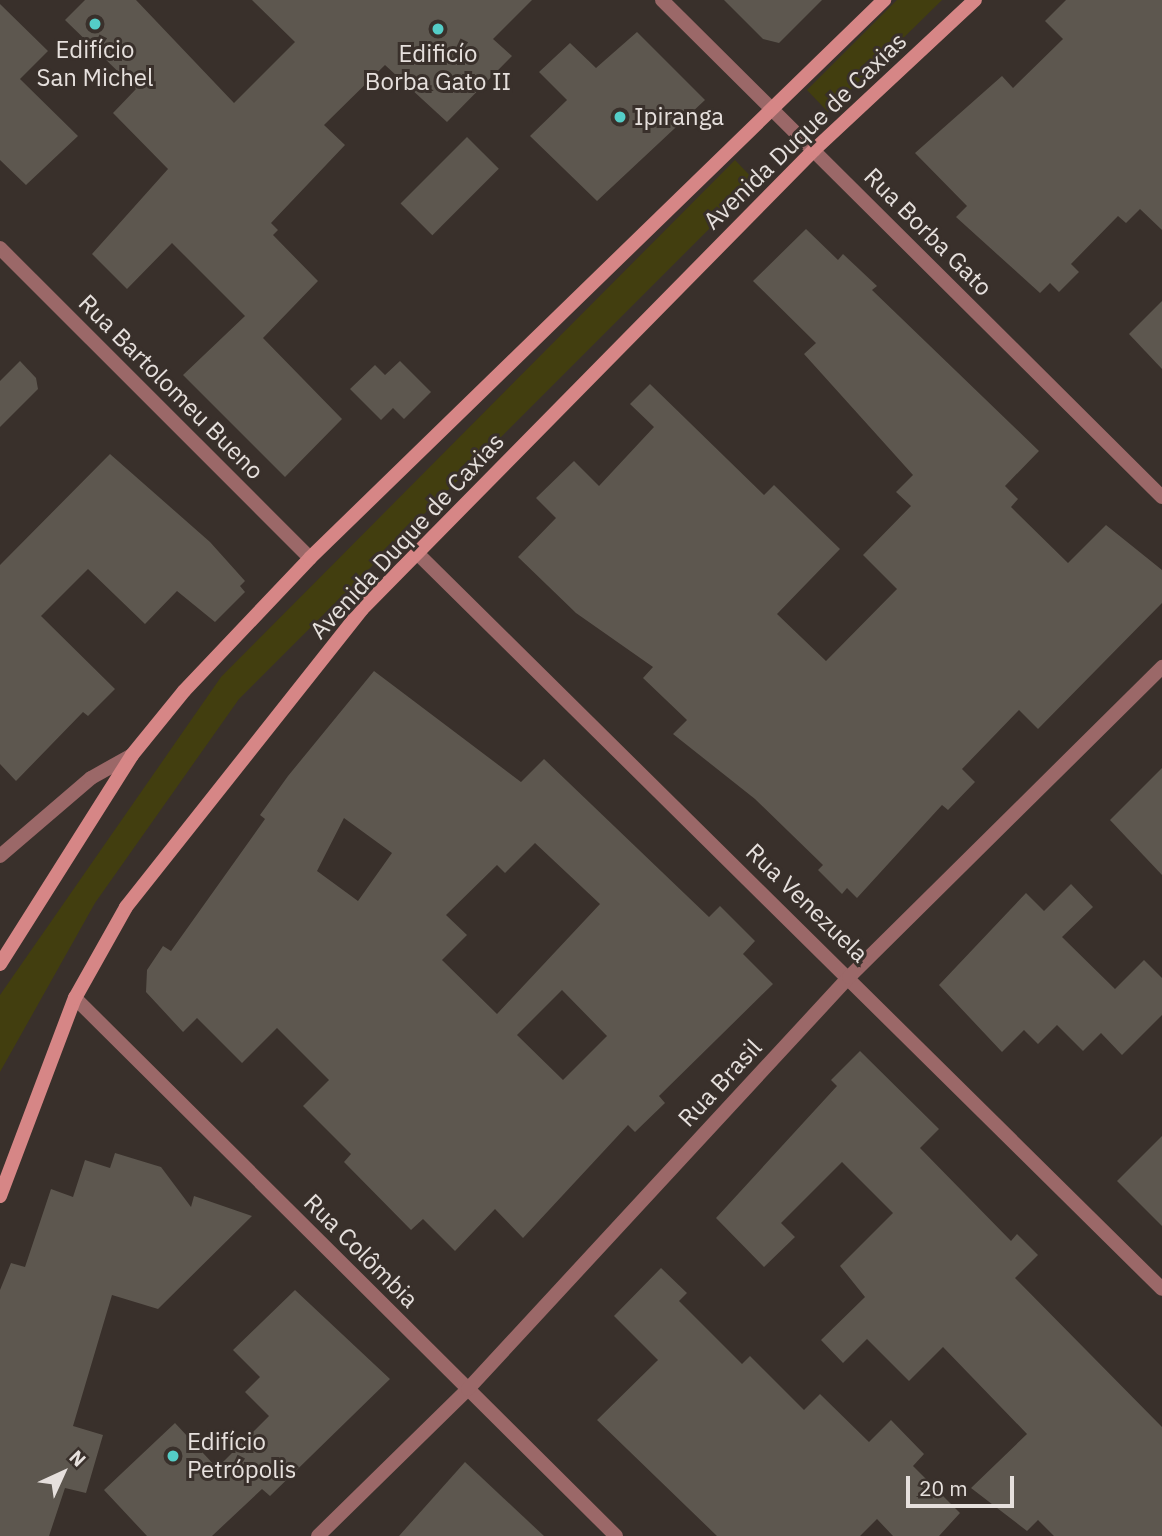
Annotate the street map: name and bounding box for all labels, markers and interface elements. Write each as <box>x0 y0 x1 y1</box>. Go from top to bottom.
marker: Edifício San Michel <box>87 16 103 32</box>
marker: Edificío Borba Gato II <box>430 21 446 37</box>
street label: Avenida Duque de Caxias <box>698 27 912 235</box>
place label: Edifício San Michel <box>37 36 153 92</box>
place label: Edificío Borba Gato II <box>365 40 511 96</box>
place label: Ipiranga <box>634 103 724 131</box>
marker: Ipiranga <box>612 109 628 125</box>
street label: Rua Borba Gato <box>858 162 998 302</box>
street label: Rua Bartolomeu Bueno <box>73 289 269 485</box>
street label: Avenida Duque de Caxias <box>304 427 510 645</box>
street label: Rua Venezuela <box>740 838 874 968</box>
street label: Rua Brasil <box>672 1033 768 1133</box>
street label: Rua Colômbia <box>298 1188 424 1314</box>
place label: Edifício Petrópolis <box>187 1428 296 1484</box>
north arrow <box>28 1438 98 1508</box>
text: N <box>64 1445 91 1471</box>
marker: Edifício Petrópolis <box>165 1448 181 1464</box>
scale bar <box>910 1462 1018 1506</box>
text: 20 m <box>919 1474 968 1502</box>

